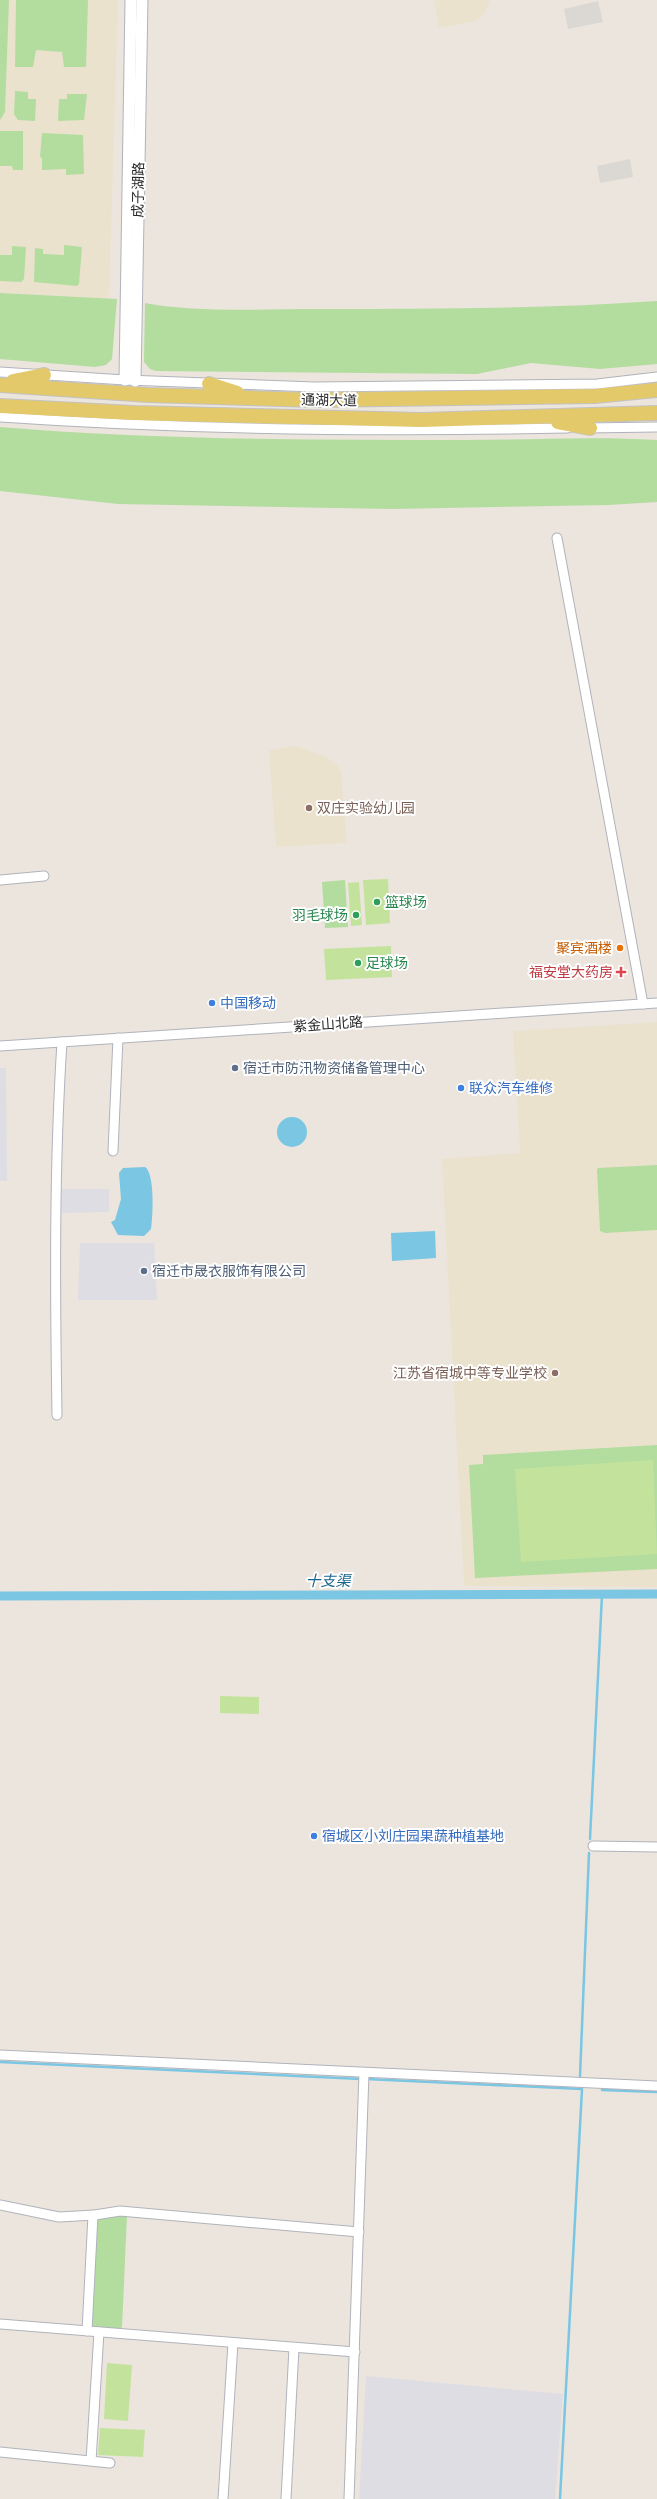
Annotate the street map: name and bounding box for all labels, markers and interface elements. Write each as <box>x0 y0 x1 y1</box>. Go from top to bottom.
street label: 成子湖路 <box>129 162 146 218</box>
street label: 通湖大道 <box>301 391 357 408</box>
place label: 双庄实验幼儿园 <box>317 799 415 816</box>
marker: 双庄实验幼儿园 <box>304 803 314 813</box>
place label: 篮球场 <box>385 893 427 910</box>
marker: 篮球场 <box>372 897 382 907</box>
place label: 羽毛球场 <box>292 906 348 923</box>
marker: 羽毛球场 <box>351 910 361 920</box>
place label: 聚宾酒楼 <box>556 939 612 956</box>
marker: 聚宾酒楼 <box>615 943 625 953</box>
place label: 足球场 <box>366 954 408 971</box>
marker: 足球场 <box>353 958 363 968</box>
place label: 福安堂大药房 <box>529 963 613 980</box>
marker: 福安堂大药房 <box>616 967 626 977</box>
place label: 中国移动 <box>220 994 276 1011</box>
marker: 中国移动 <box>207 998 217 1008</box>
street label: 紫金山北路 <box>292 1013 363 1034</box>
place label: 宿迁市防汛物资储备管理中心 <box>243 1059 425 1076</box>
marker: 宿迁市防汛物资储备管理中心 <box>230 1063 240 1073</box>
place label: 联众汽车维修 <box>469 1079 553 1096</box>
marker: 联众汽车维修 <box>456 1083 466 1093</box>
place label: 宿迁市晟衣服饰有限公司 <box>152 1262 306 1279</box>
marker: 宿迁市晟衣服饰有限公司 <box>139 1266 149 1276</box>
place label: 江苏省宿城中等专业学校 <box>393 1364 547 1381</box>
marker: 江苏省宿城中等专业学校 <box>550 1368 560 1378</box>
water label: 十支渠 <box>305 1571 352 1590</box>
place label: 宿城区小刘庄园果蔬种植基地 <box>322 1827 504 1844</box>
marker: 宿城区小刘庄园果蔬种植基地 <box>309 1831 319 1841</box>

